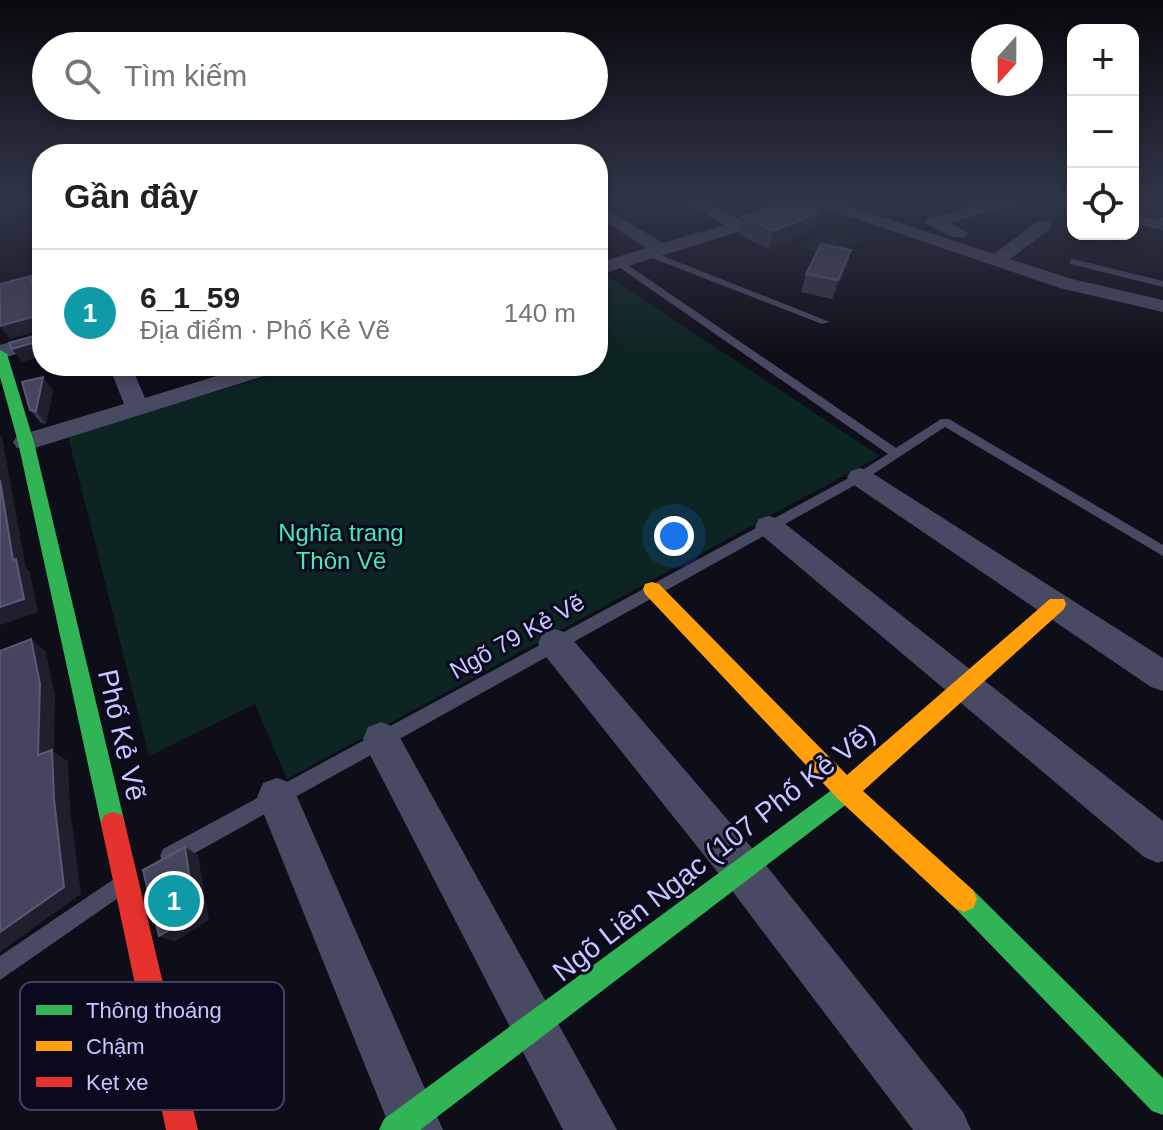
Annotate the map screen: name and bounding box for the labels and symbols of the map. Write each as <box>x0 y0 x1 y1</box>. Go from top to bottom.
north arrow <box>971 24 1043 96</box>
your location <box>654 516 694 556</box>
park label: Nghĩa trang Thôn Vẽ <box>278 519 404 574</box>
street label: Ngõ 79 Kẻ Vẽ <box>445 588 589 684</box>
street label: Phố Kẻ Vẽ <box>92 666 152 804</box>
street label: Ngõ Liên Ngạc (107 Phố Kẻ Vẽ) <box>547 717 881 987</box>
pin: 1 <box>148 871 200 931</box>
legend <box>20 982 284 1110</box>
text: Thông thoáng <box>86 998 222 1023</box>
text: Chậm <box>86 1034 145 1059</box>
text: Kẹt xe <box>86 1070 148 1095</box>

